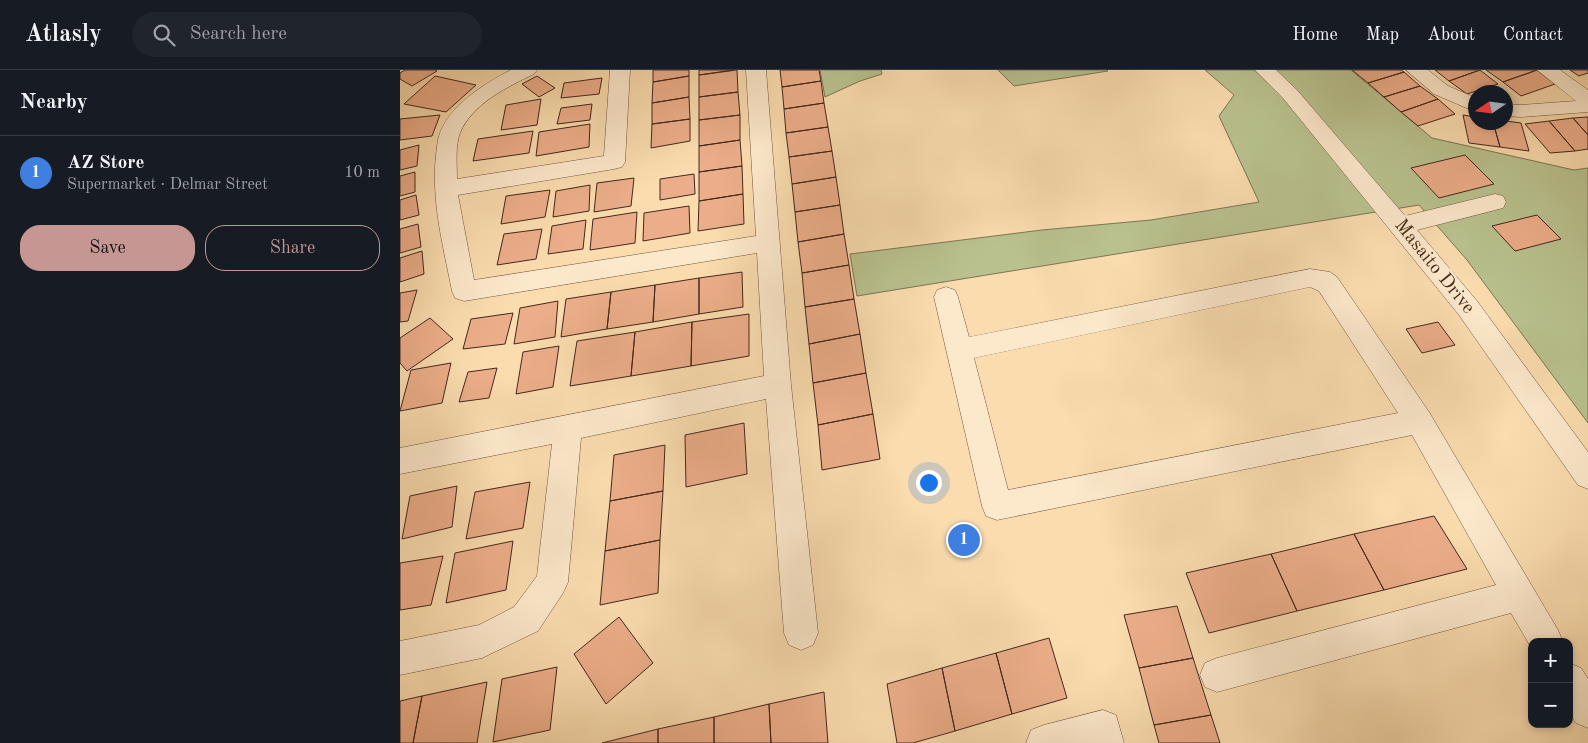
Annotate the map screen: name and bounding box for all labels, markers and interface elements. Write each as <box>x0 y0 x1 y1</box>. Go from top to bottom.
search box <box>132 12 482 57</box>
icon: search <box>150 21 178 49</box>
text: Atlasly <box>25 23 102 47</box>
text: Search here <box>190 25 287 44</box>
text: Home <box>1292 26 1338 44</box>
text: Map <box>1366 26 1399 44</box>
text: About <box>1427 26 1475 44</box>
text: Contact <box>1503 26 1563 44</box>
north arrow <box>1468 85 1513 130</box>
text: Nearby <box>20 92 88 113</box>
text: AZ Store <box>67 154 145 173</box>
text: 1 <box>31 165 41 181</box>
text: 10 m <box>344 165 380 181</box>
text: Supermarket · Delmar Street <box>67 177 268 193</box>
street label: Masaito Drive <box>1390 216 1478 318</box>
button: Save <box>20 225 195 271</box>
button: Share <box>205 225 380 271</box>
your location <box>916 470 942 496</box>
pin: 1 <box>948 521 980 559</box>
map controls <box>1528 638 1573 728</box>
button: + <box>1528 638 1573 683</box>
button: − <box>1528 683 1573 728</box>

